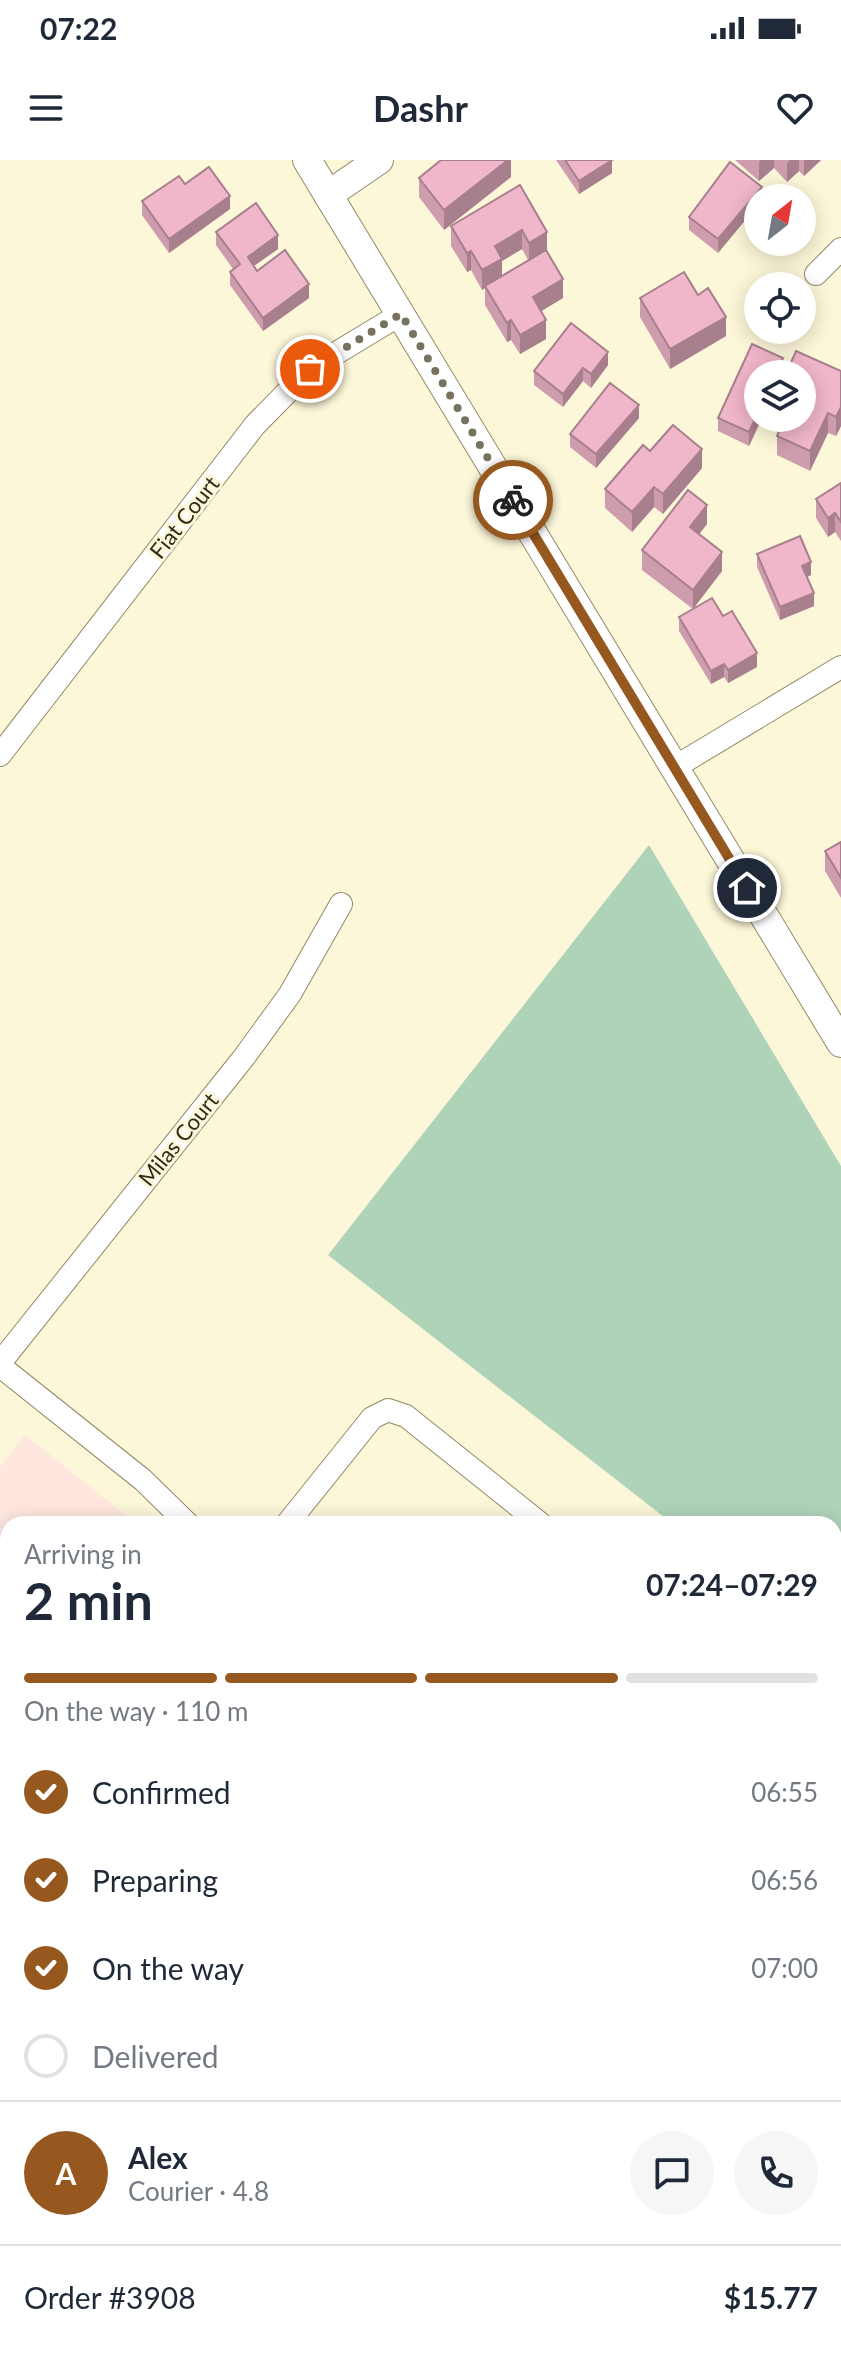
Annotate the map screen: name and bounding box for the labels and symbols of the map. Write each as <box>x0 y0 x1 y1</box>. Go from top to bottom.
north arrow <box>744 184 816 256</box>
pin <box>276 335 344 403</box>
courier <box>473 460 553 540</box>
street label: Fiat Court <box>143 470 225 564</box>
pin <box>713 854 781 922</box>
street label: Milas Court <box>132 1087 224 1191</box>

